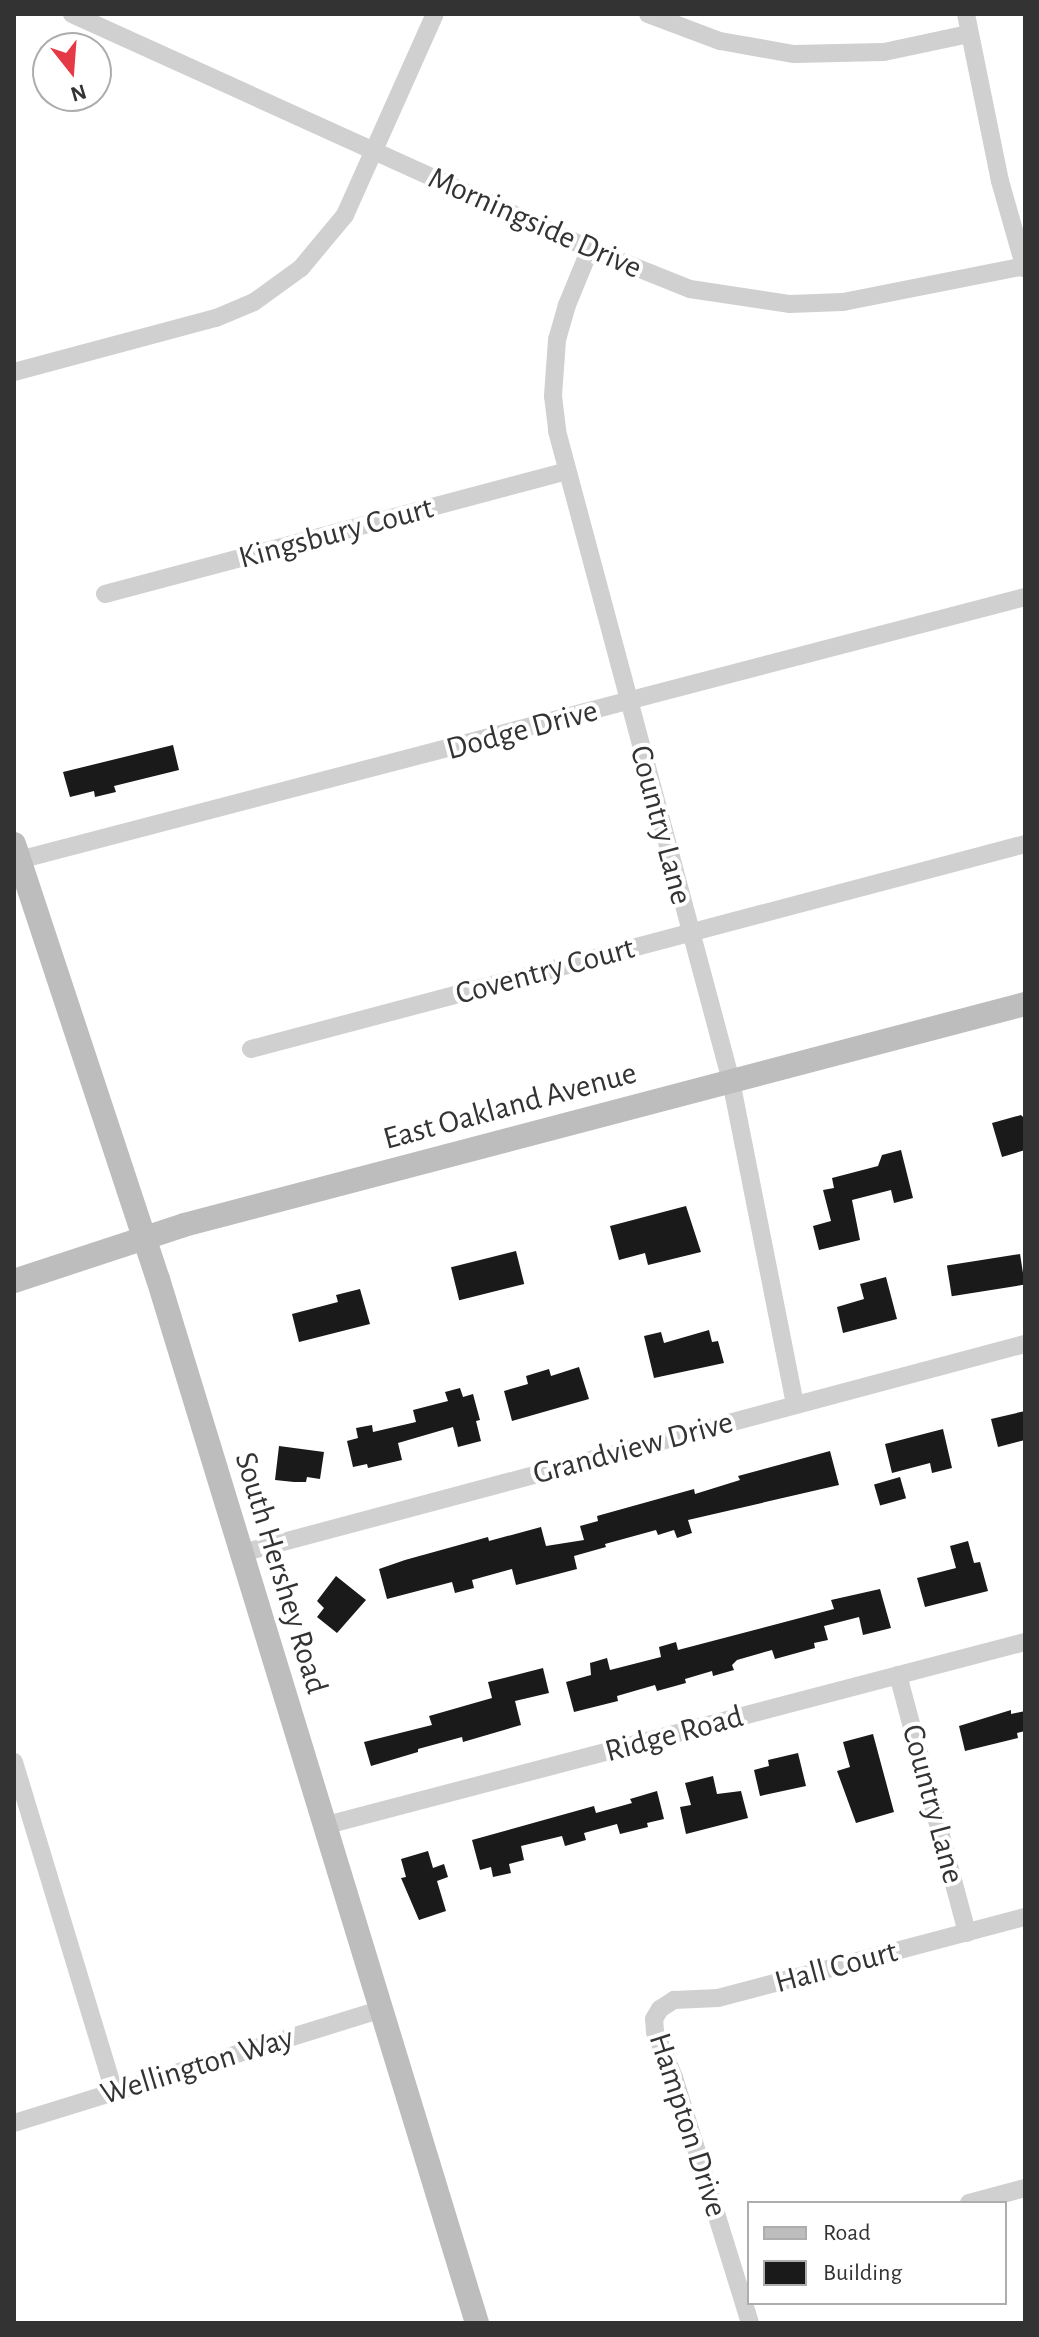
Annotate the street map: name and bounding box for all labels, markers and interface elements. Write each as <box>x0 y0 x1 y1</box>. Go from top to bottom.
north arrow <box>32 32 112 112</box>
text: N <box>68 80 89 106</box>
street label: Morningside Drive <box>422 159 648 287</box>
street label: Kingsbury Court <box>235 489 437 577</box>
street label: Dodge Drive <box>442 691 602 769</box>
street label: Country Lane <box>621 741 701 909</box>
street label: Coventry Court <box>451 929 639 1013</box>
street label: East Oakland Avenue <box>379 1054 641 1158</box>
street label: Grandview Drive <box>529 1403 737 1493</box>
street label: South Hershey Road <box>226 1447 336 1699</box>
street label: Ridge Road <box>601 1697 747 1771</box>
street label: Country Lane <box>893 1720 973 1888</box>
street label: Hall Court <box>770 1932 902 2002</box>
street label: Wellington Way <box>96 2018 298 2114</box>
street label: Hampton Drive <box>640 2028 736 2222</box>
legend <box>747 2201 1007 2305</box>
text: Road <box>823 2221 871 2245</box>
text: Building <box>823 2261 902 2285</box>

